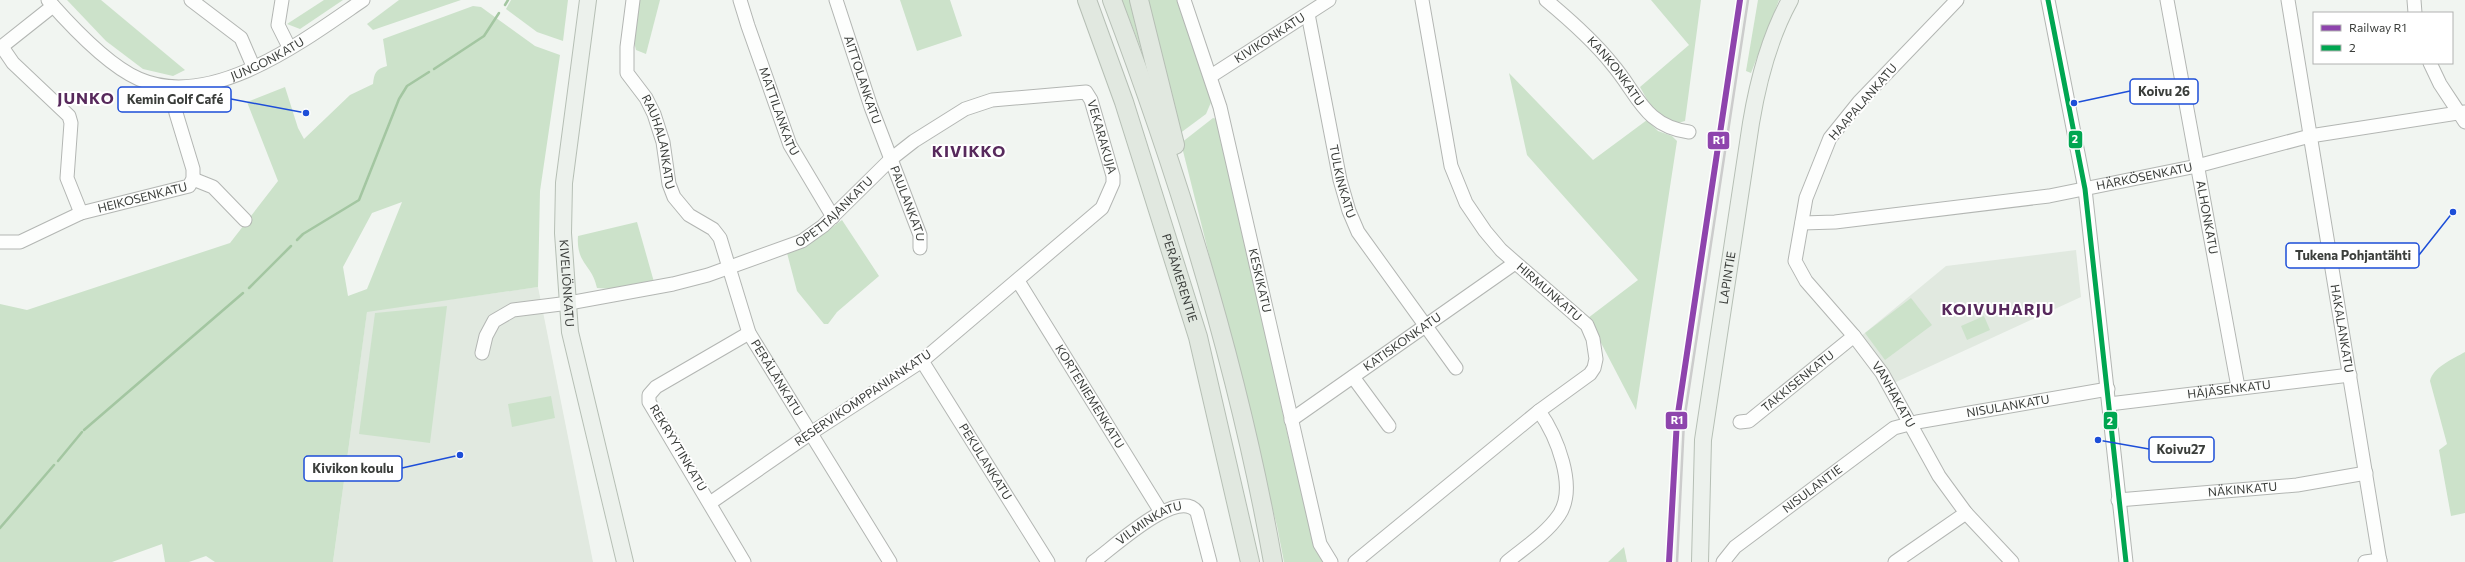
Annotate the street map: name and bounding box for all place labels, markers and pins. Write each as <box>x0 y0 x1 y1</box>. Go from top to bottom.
callout: Koivu 26 <box>2130 79 2198 104</box>
callout: Kemin Golf Café <box>118 87 231 112</box>
callout: Tukena Pohjantähti <box>2286 243 2419 268</box>
callout: Koivu27 <box>2149 437 2214 462</box>
callout: Kivikon koulu <box>304 456 402 481</box>

